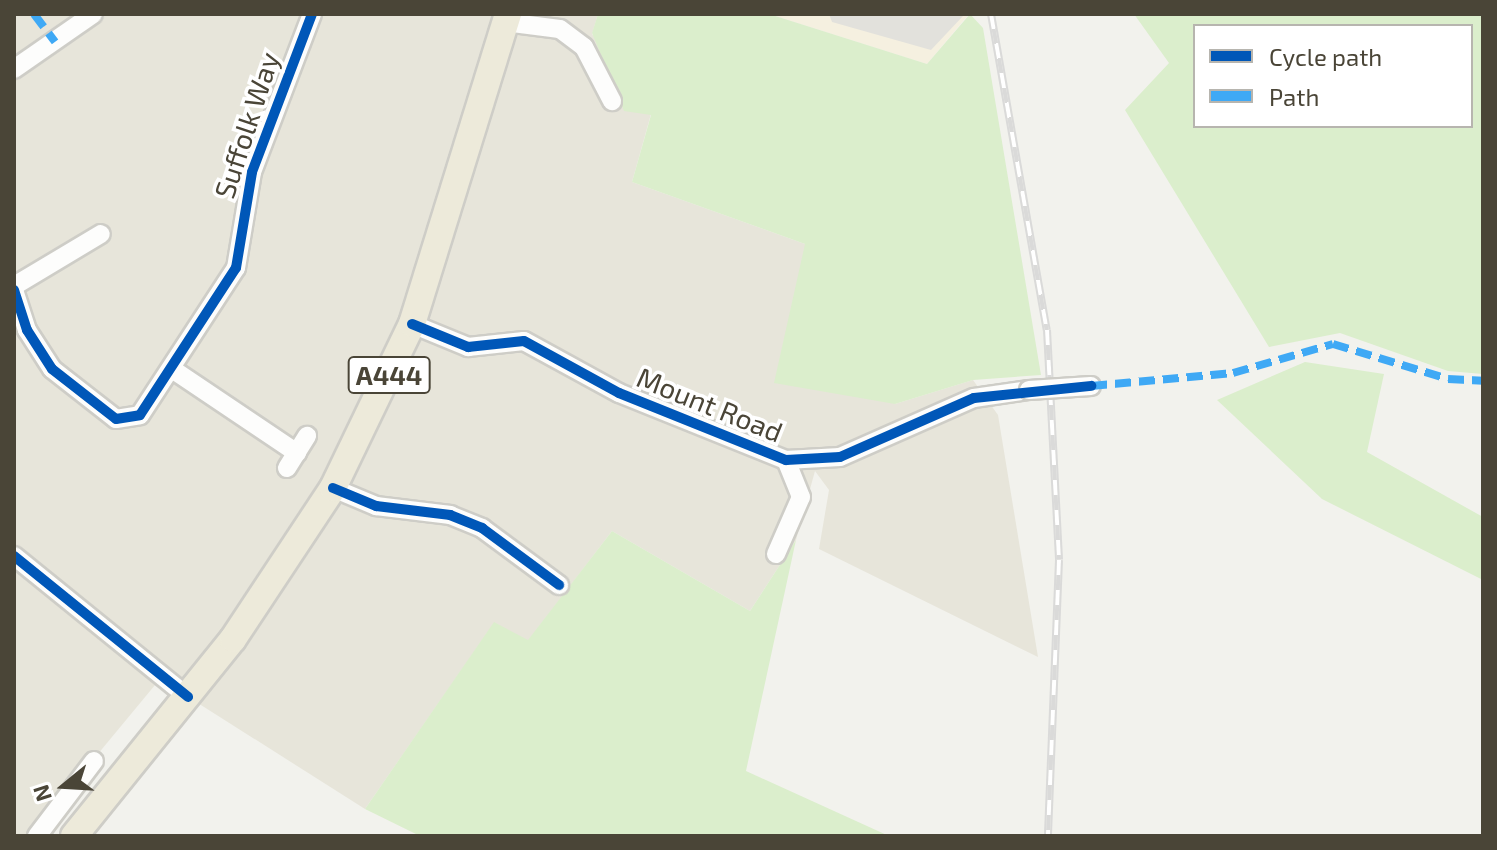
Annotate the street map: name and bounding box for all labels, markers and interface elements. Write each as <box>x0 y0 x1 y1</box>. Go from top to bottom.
legend <box>1193 24 1473 128</box>
text: Cycle path <box>1269 42 1382 71</box>
street label: Suffolk Way <box>206 47 286 203</box>
text: Path <box>1269 82 1319 111</box>
road number: A444 <box>347 353 431 397</box>
street label: Mount Road <box>632 360 788 448</box>
north arrow <box>24 746 104 826</box>
text: N <box>26 782 56 805</box>

